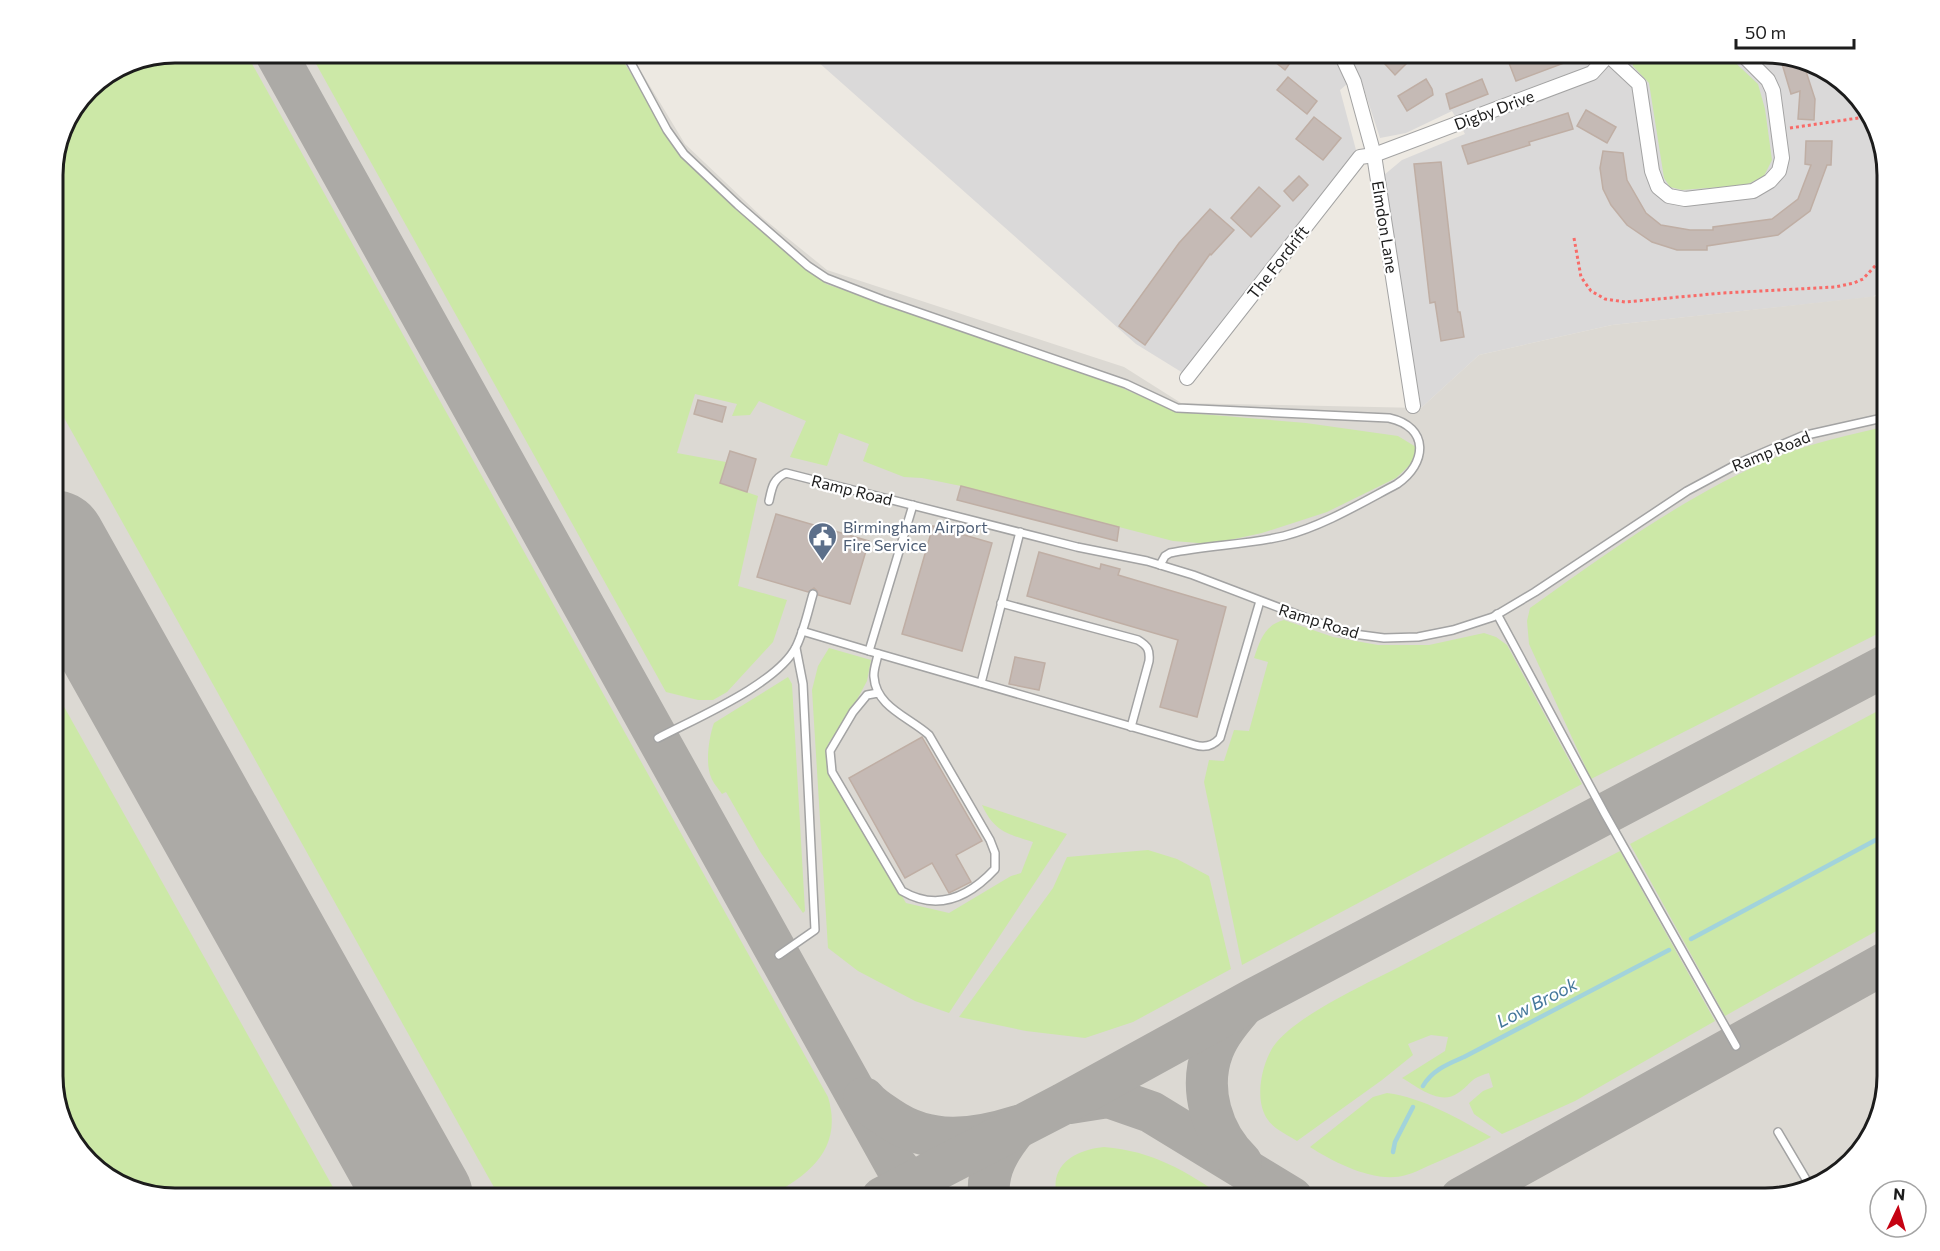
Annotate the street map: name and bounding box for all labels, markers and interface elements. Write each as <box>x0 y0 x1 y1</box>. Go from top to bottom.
scale bar <box>1736 12 1854 50</box>
text: 50 m <box>1745 21 1786 43</box>
street label: Digby Drive <box>1451 86 1536 133</box>
street label: Elmdon Lane <box>1369 179 1402 275</box>
street label: The Fordrift <box>1243 221 1312 302</box>
street label: Ramp Road <box>1729 426 1813 475</box>
street label: Ramp Road <box>810 470 895 509</box>
place label: Birmingham Airport Fire Service <box>843 517 988 554</box>
public building icon: Birmingham Airport Fire Service <box>806 520 838 562</box>
street label: Ramp Road <box>1277 599 1362 642</box>
water label: Low Brook <box>1492 972 1582 1032</box>
north arrow <box>1868 1179 1928 1239</box>
text: N <box>1893 1184 1906 1204</box>

